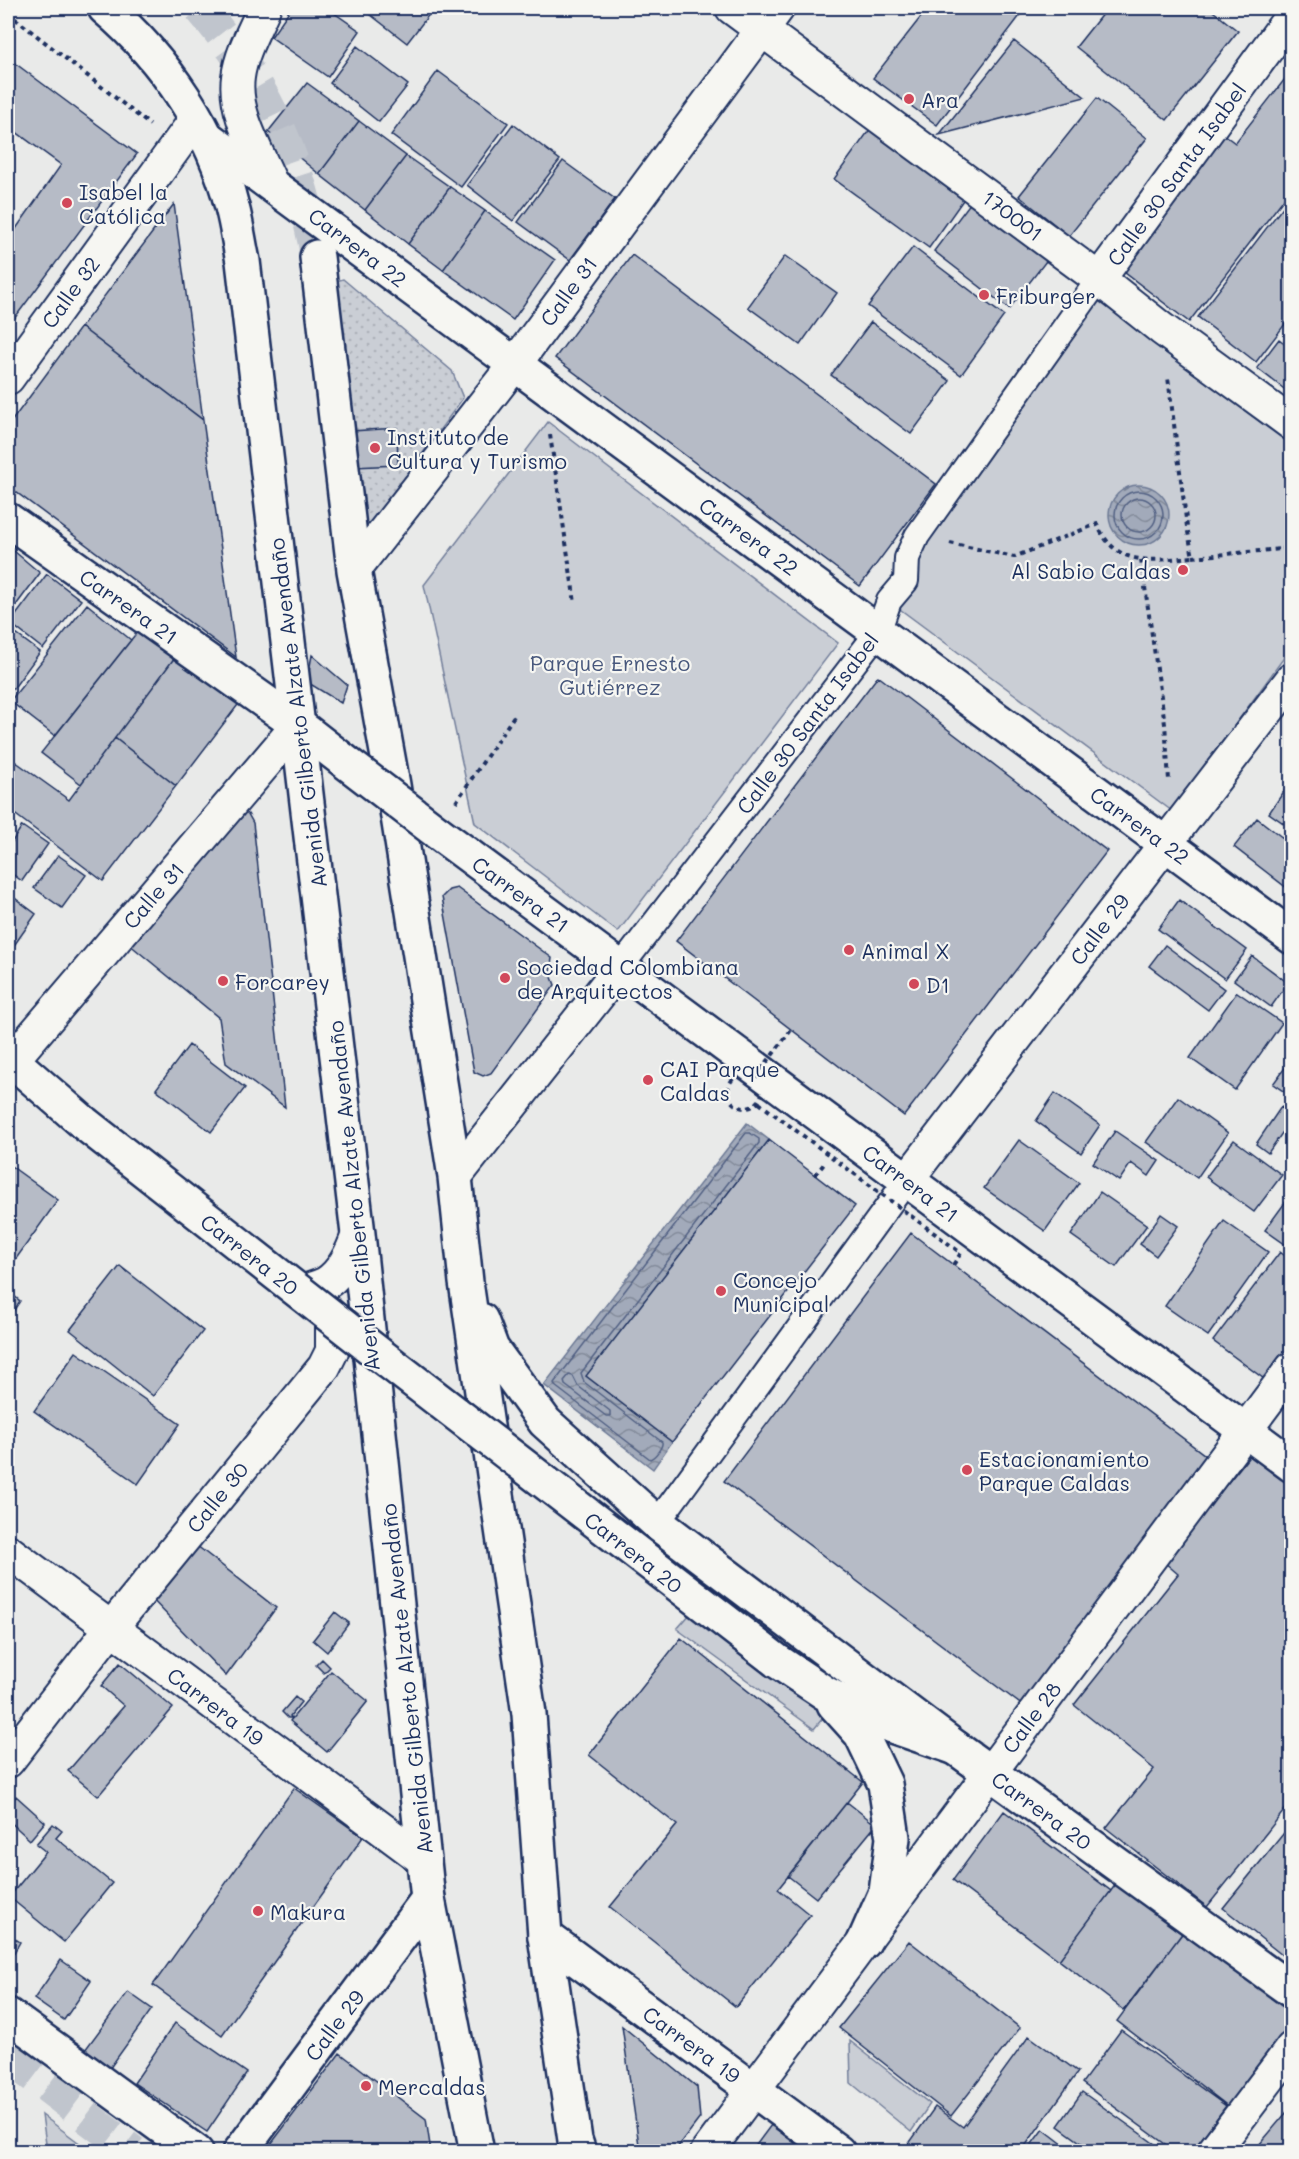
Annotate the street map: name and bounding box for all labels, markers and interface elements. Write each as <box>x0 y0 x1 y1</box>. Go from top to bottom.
street label: Calle 30 Santa Isabel <box>1100 77 1252 271</box>
place label: Ara <box>921 86 959 113</box>
marker: Ara <box>902 92 916 106</box>
place label: Isabel la Católica <box>79 178 168 229</box>
street label: 170001 <box>977 183 1049 247</box>
marker: Isabel la Católica <box>60 196 74 210</box>
street label: Carrera 22 <box>304 201 412 293</box>
street label: Calle 32 <box>35 251 105 333</box>
street label: Calle 31 <box>534 251 602 331</box>
place label: Friburger <box>996 282 1096 309</box>
marker: Friburger <box>977 288 991 302</box>
place label: Instituto de Cultura y Turismo <box>387 423 567 474</box>
marker: Instituto de Cultura y Turismo <box>368 441 382 455</box>
street label: Carrera 22 <box>694 491 804 581</box>
street label: Avenida Gilberto Alzate Avendaño <box>262 536 332 890</box>
place label: Al Sabio Caldas <box>1011 557 1171 584</box>
street label: Carrera 21 <box>75 562 183 650</box>
marker: Al Sabio Caldas <box>1176 563 1190 577</box>
street label: Calle 30 Santa Isabel <box>730 627 884 819</box>
park label: Parque Ernesto Gutiérrez <box>530 649 690 700</box>
street label: Carrera 22 <box>1085 780 1195 870</box>
street label: Carrera 21 <box>467 850 575 938</box>
street label: Calle 31 <box>117 856 189 934</box>
street label: Calle 29 <box>1063 888 1135 970</box>
place label: Animal X <box>861 937 949 964</box>
marker: Animal X <box>842 943 856 957</box>
place label: Sociedad Colombiana de Arquitectos <box>517 953 739 1004</box>
place label: Forcarey <box>235 968 330 995</box>
marker: Sociedad Colombiana de Arquitectos <box>498 971 512 985</box>
place label: D1 <box>926 971 950 998</box>
marker: Forcarey <box>216 974 230 988</box>
marker: D1 <box>907 977 921 991</box>
street label: Avenida Gilberto Alzate Avendaño <box>321 1019 385 1373</box>
place label: CAI Parque Caldas <box>660 1055 780 1106</box>
marker: CAI Parque Caldas <box>641 1073 655 1087</box>
street label: Carrera 21 <box>858 1138 964 1228</box>
street label: Carrera 20 <box>196 1207 305 1301</box>
place label: Concejo Municipal <box>733 1266 829 1317</box>
marker: Concejo Municipal <box>714 1284 728 1298</box>
place label: Estacionamiento Parque Caldas <box>979 1445 1149 1496</box>
street label: Calle 30 <box>180 1456 254 1538</box>
marker: Estacionamiento Parque Caldas <box>960 1463 974 1477</box>
street label: Avenida Gilberto Alzate Avendaño <box>374 1502 438 1856</box>
street label: Carrera 20 <box>580 1505 689 1599</box>
street label: Carrera 19 <box>162 1661 270 1751</box>
street label: Calle 28 <box>995 1676 1067 1758</box>
street label: Carrera 20 <box>987 1765 1097 1855</box>
place label: Makura <box>270 1898 346 1925</box>
marker: Makura <box>251 1904 265 1918</box>
street label: Calle 29 <box>298 1984 370 2066</box>
street label: Carrera 19 <box>638 1999 746 2089</box>
place label: Mercaldas <box>378 2073 486 2100</box>
marker: Mercaldas <box>359 2079 373 2093</box>

